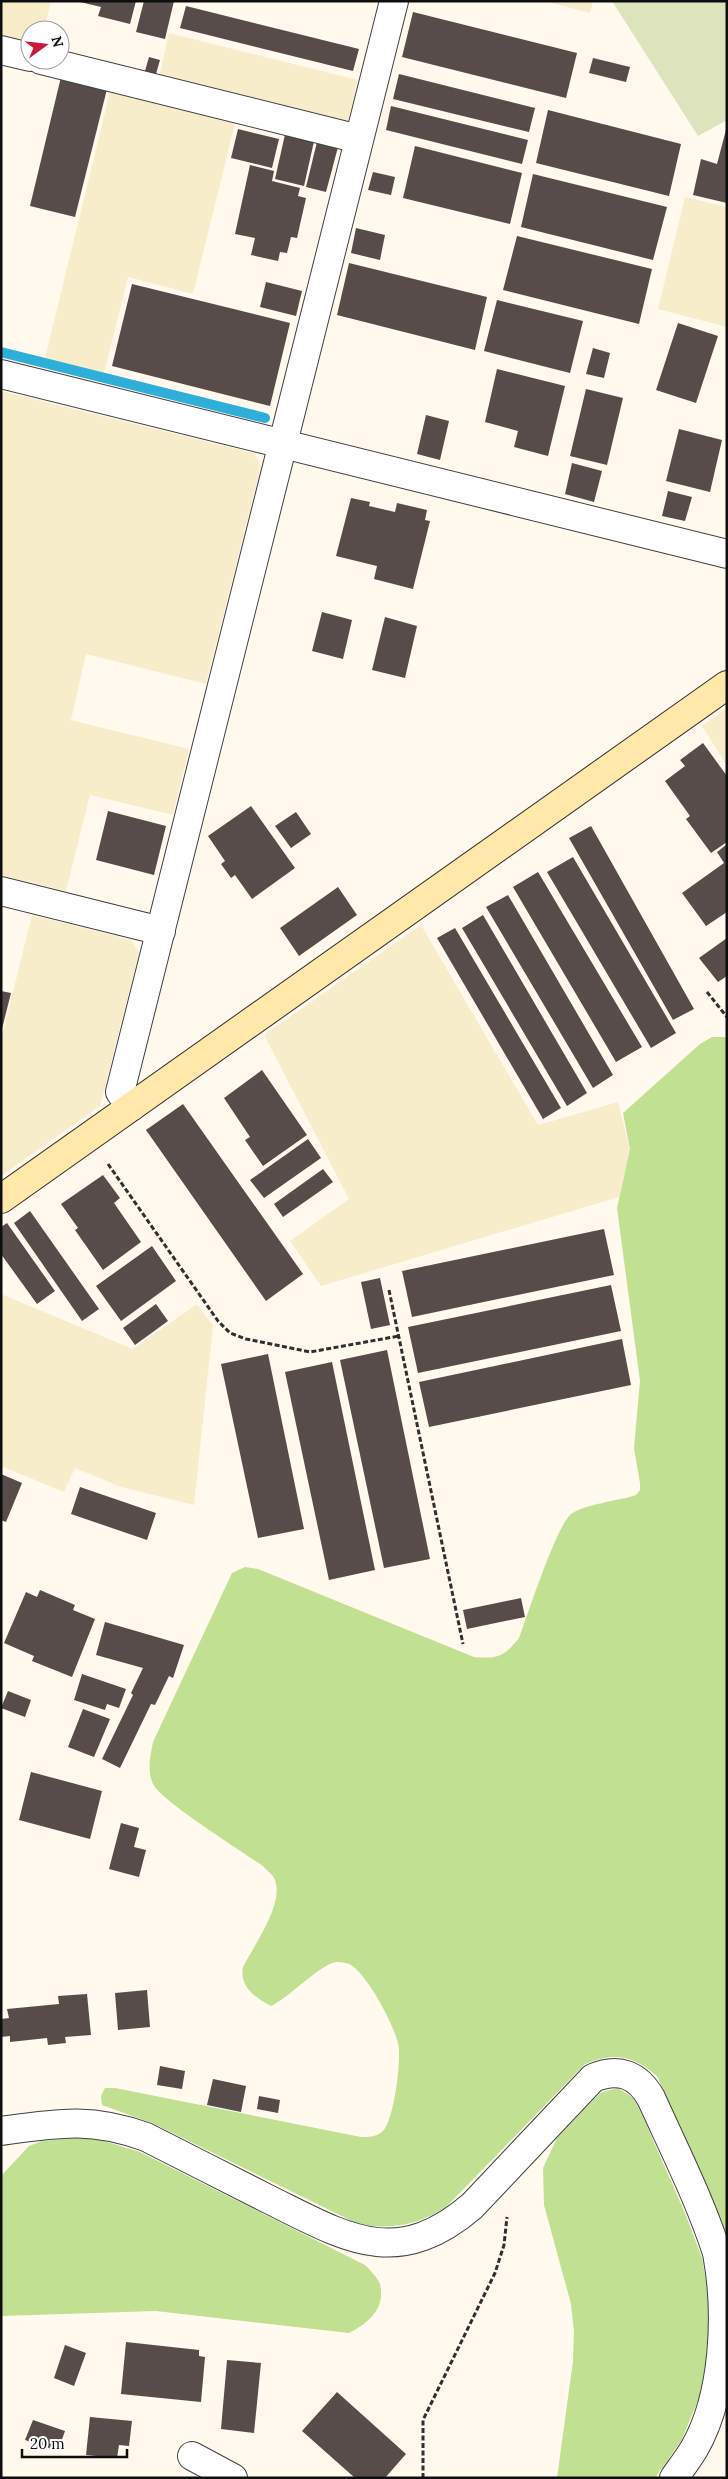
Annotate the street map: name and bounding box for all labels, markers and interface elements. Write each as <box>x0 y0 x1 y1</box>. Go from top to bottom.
north arrow <box>20 20 70 70</box>
text: N <box>47 34 68 49</box>
scale bar <box>22 2426 128 2458</box>
text: 20 m <box>30 2434 65 2453</box>

